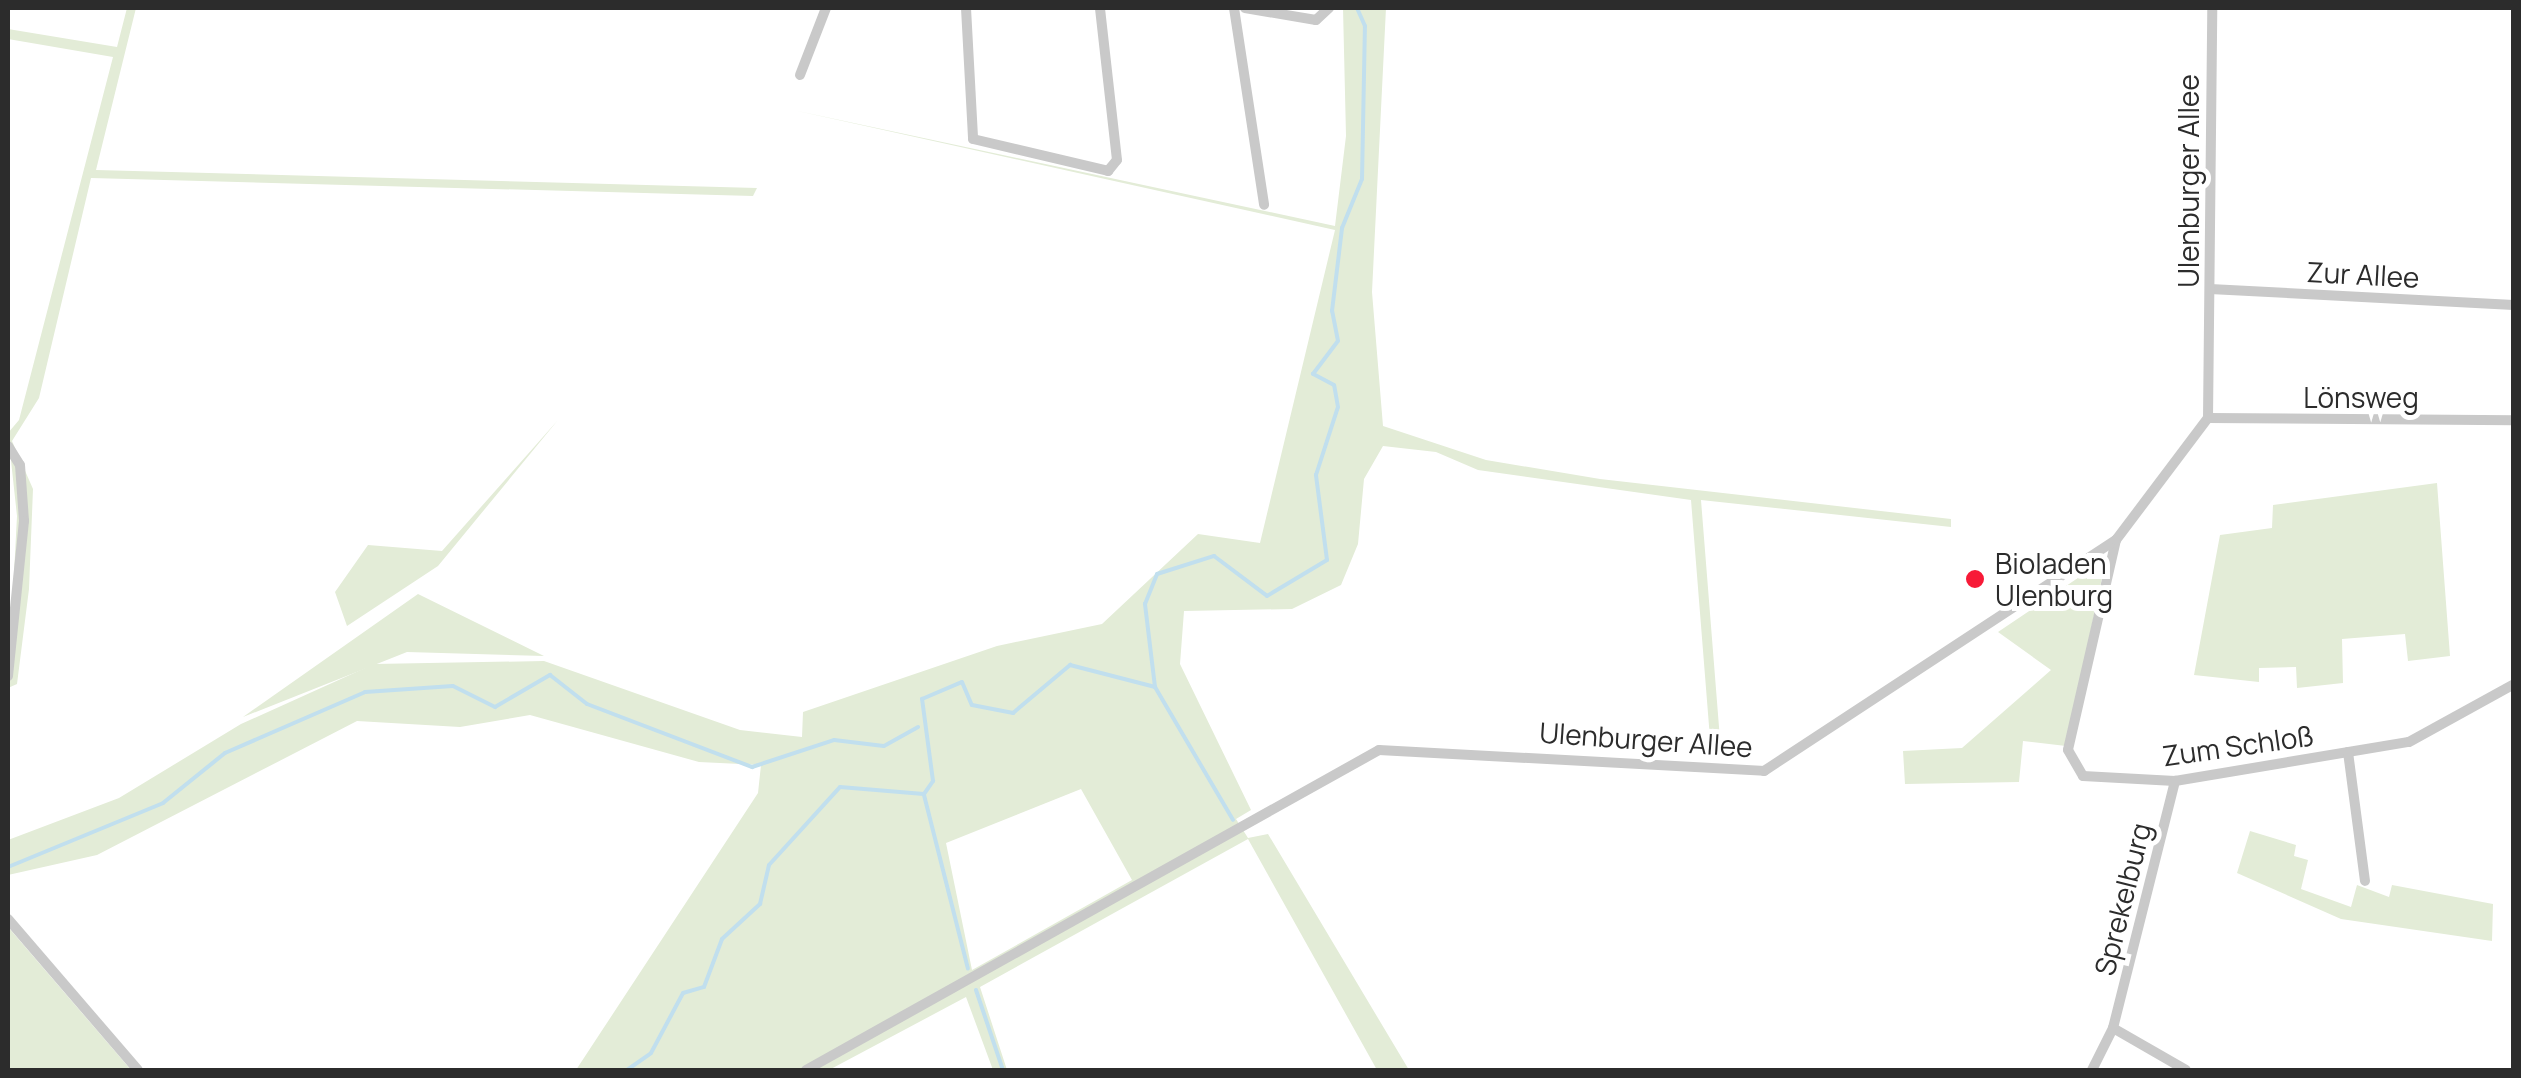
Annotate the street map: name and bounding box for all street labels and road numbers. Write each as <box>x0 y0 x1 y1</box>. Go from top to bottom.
street label: Ulenburger Allee <box>2171 74 2205 288</box>
street label: Zur Allee <box>2306 254 2420 294</box>
street label: Lönsweg <box>2303 380 2419 414</box>
street label: Ulenburger Allee <box>1538 715 1754 763</box>
street label: Zum Schloß <box>2160 718 2316 772</box>
street label: Sprekelburg <box>2087 819 2157 979</box>

